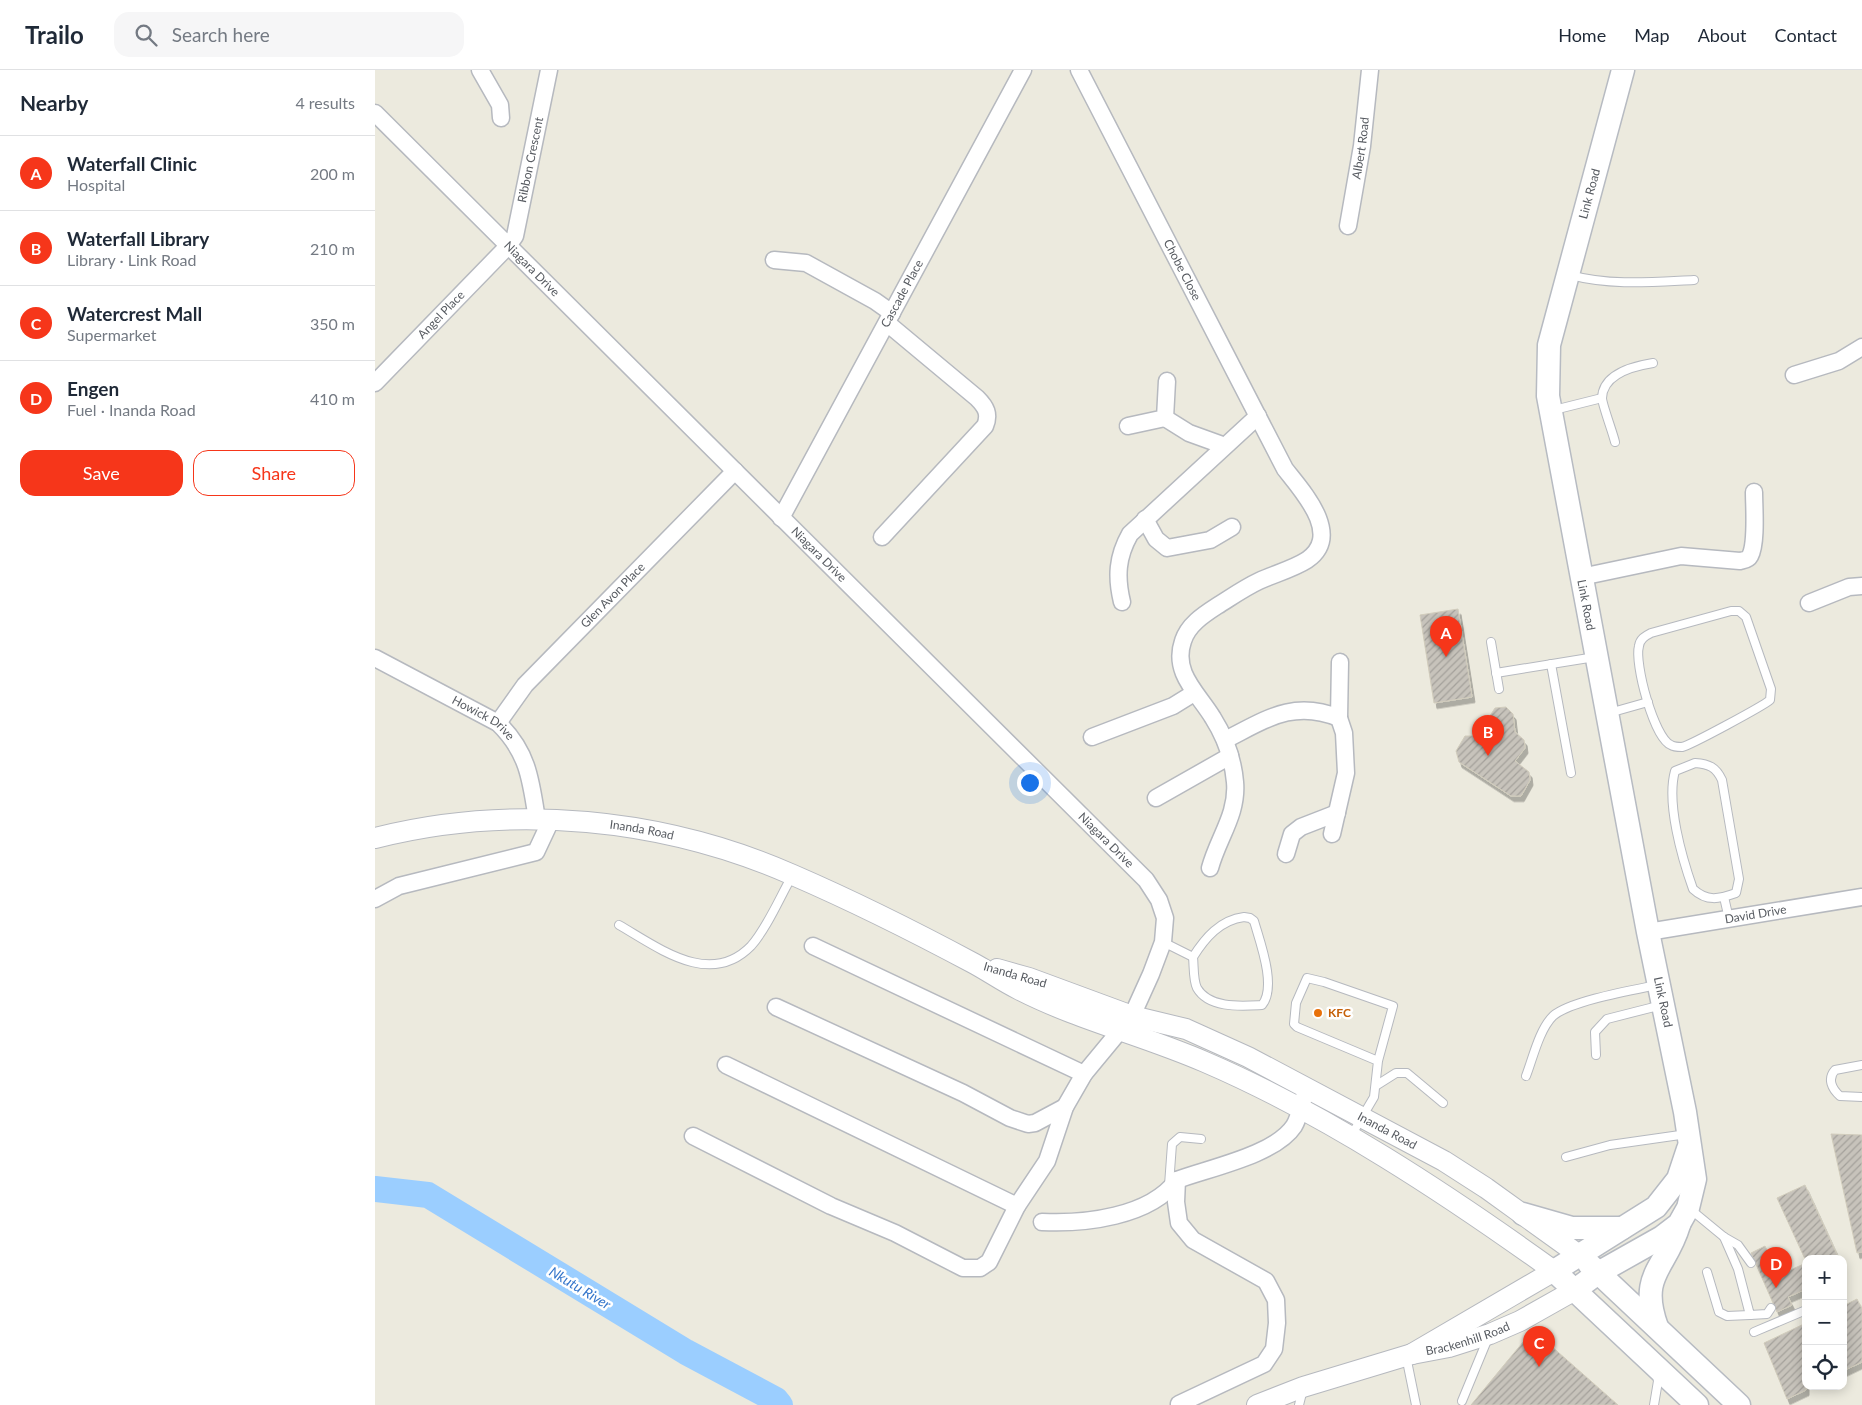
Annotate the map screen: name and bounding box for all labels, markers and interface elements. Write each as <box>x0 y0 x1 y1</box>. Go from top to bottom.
search box <box>114 12 464 57</box>
text: Trailo <box>25 20 84 49</box>
icon: search <box>132 21 160 49</box>
text: Search here <box>172 23 270 46</box>
text: Home <box>1558 24 1606 46</box>
text: Map <box>1634 24 1670 46</box>
text: About <box>1698 24 1747 46</box>
text: Contact <box>1775 24 1837 46</box>
text: Nearby <box>20 90 88 115</box>
text: 4 results <box>295 93 355 112</box>
street label: Ribbon Crescent <box>514 115 546 204</box>
street label: Albert Road <box>1348 116 1372 180</box>
text: Waterfall Clinic <box>67 152 197 175</box>
text: A <box>30 164 42 183</box>
text: 200 m <box>310 164 355 183</box>
street label: Link Road <box>1575 167 1603 221</box>
text: Hospital <box>67 175 125 194</box>
text: Waterfall Library <box>67 227 209 250</box>
street label: Chobe Close <box>1161 237 1205 303</box>
street label: Niagara Drive <box>501 238 563 299</box>
text: B <box>31 239 41 258</box>
text: 210 m <box>310 239 355 258</box>
text: Library · Link Road <box>67 250 196 269</box>
street label: Cascade Place <box>877 257 926 330</box>
street label: Angel Place <box>414 287 468 342</box>
text: Watercrest Mall <box>67 302 202 325</box>
text: C <box>31 314 41 333</box>
text: 350 m <box>310 314 355 333</box>
text: Supermarket <box>67 325 156 344</box>
text: Engen <box>67 377 119 400</box>
text: D <box>30 389 42 408</box>
text: 410 m <box>310 389 355 408</box>
text: Fuel · Inanda Road <box>67 400 196 419</box>
button: Save <box>20 450 183 496</box>
button: Share <box>193 450 355 496</box>
street label: Niagara Drive <box>788 523 850 585</box>
street label: Glen Avon Place <box>577 559 648 631</box>
street label: Link Road <box>1574 578 1599 632</box>
pin: A <box>1430 616 1462 657</box>
street label: Howick Drive <box>450 692 518 743</box>
pin: B <box>1472 715 1504 756</box>
your location <box>1017 770 1043 796</box>
street label: Niagara Drive <box>1075 809 1137 871</box>
street label: Inanda Road <box>609 817 676 843</box>
street label: David Drive <box>1723 901 1787 926</box>
street label: Inanda Road <box>982 958 1048 991</box>
street label: Link Road <box>1651 975 1676 1029</box>
place label: KFC <box>1328 1005 1351 1020</box>
marker: KFC <box>1312 1007 1324 1019</box>
street label: Inanda Road <box>1355 1108 1420 1152</box>
pin: D <box>1760 1247 1792 1288</box>
map controls <box>1802 1255 1847 1390</box>
button: + <box>1802 1255 1847 1300</box>
water label: Nkutu River <box>546 1263 614 1313</box>
button: − <box>1802 1300 1847 1345</box>
street label: Brackenhill Road <box>1424 1318 1512 1358</box>
pin: C <box>1523 1326 1555 1367</box>
button: locate <box>1802 1345 1847 1390</box>

